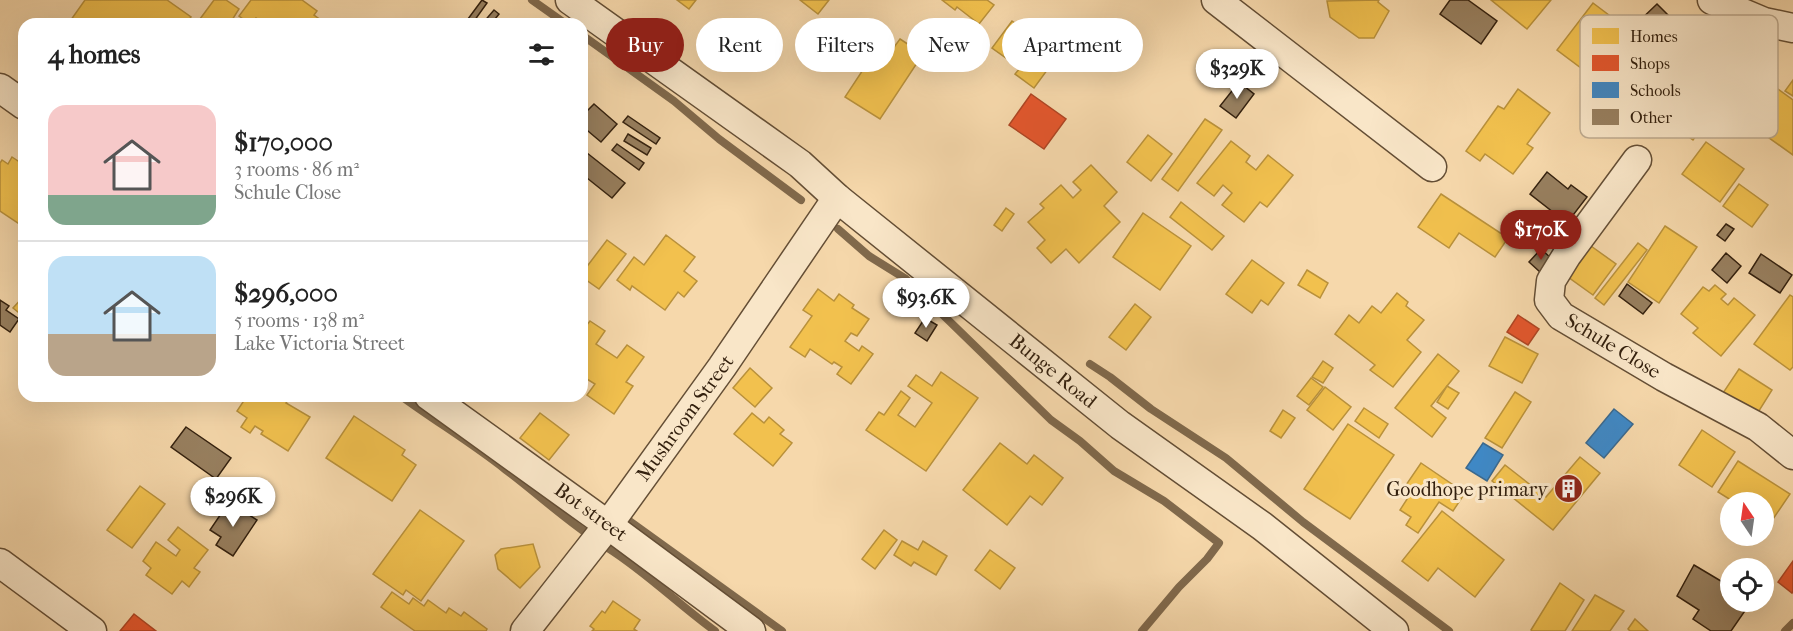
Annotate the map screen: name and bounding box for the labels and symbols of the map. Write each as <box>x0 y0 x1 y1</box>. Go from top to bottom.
legend <box>1580 15 1778 138</box>
text: Homes <box>1630 27 1678 46</box>
pin: $329K <box>1195 49 1279 100</box>
text: Shops <box>1630 54 1670 73</box>
text: Schools <box>1630 81 1681 100</box>
text: Other <box>1630 108 1672 127</box>
pin: $170K <box>1499 210 1583 261</box>
pin: $93.6K <box>877 278 975 329</box>
street label: Schule Close <box>1561 309 1665 384</box>
street label: Bunge Road <box>1005 329 1102 414</box>
street label: Mushroom Street <box>632 350 738 486</box>
building icon: Goodhope primary <box>1553 473 1585 505</box>
pin: $296K <box>191 477 275 528</box>
street label: Bot street <box>550 478 632 546</box>
place label: Goodhope primary <box>1386 478 1549 501</box>
north arrow <box>1720 492 1774 546</box>

